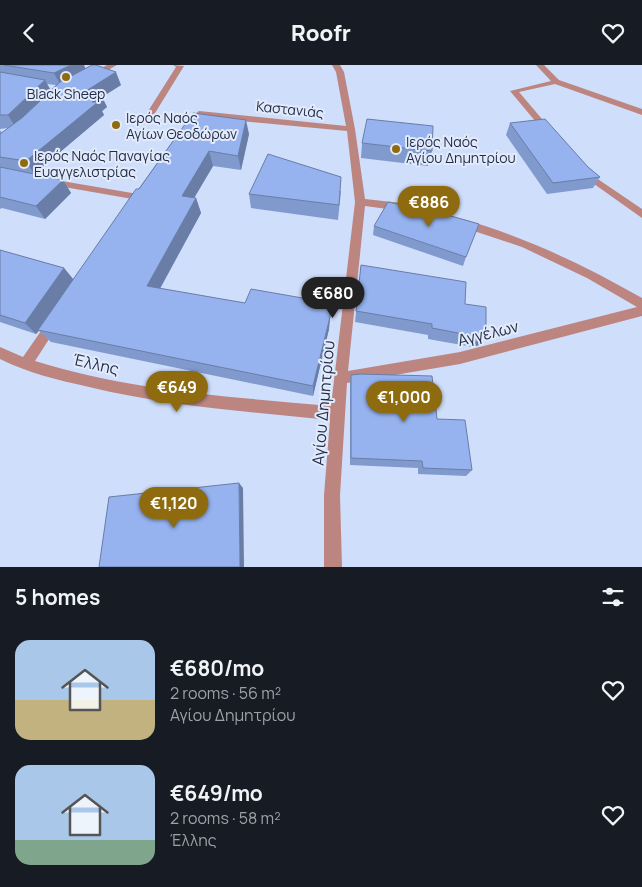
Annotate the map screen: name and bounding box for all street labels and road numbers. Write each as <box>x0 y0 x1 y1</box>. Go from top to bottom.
street label: Καστανιάς <box>255 96 325 122</box>
street label: Αγγέλων <box>455 315 521 351</box>
street label: Αγίου Δημητρίου <box>307 340 339 466</box>
street label: Έλλης <box>71 348 121 380</box>

